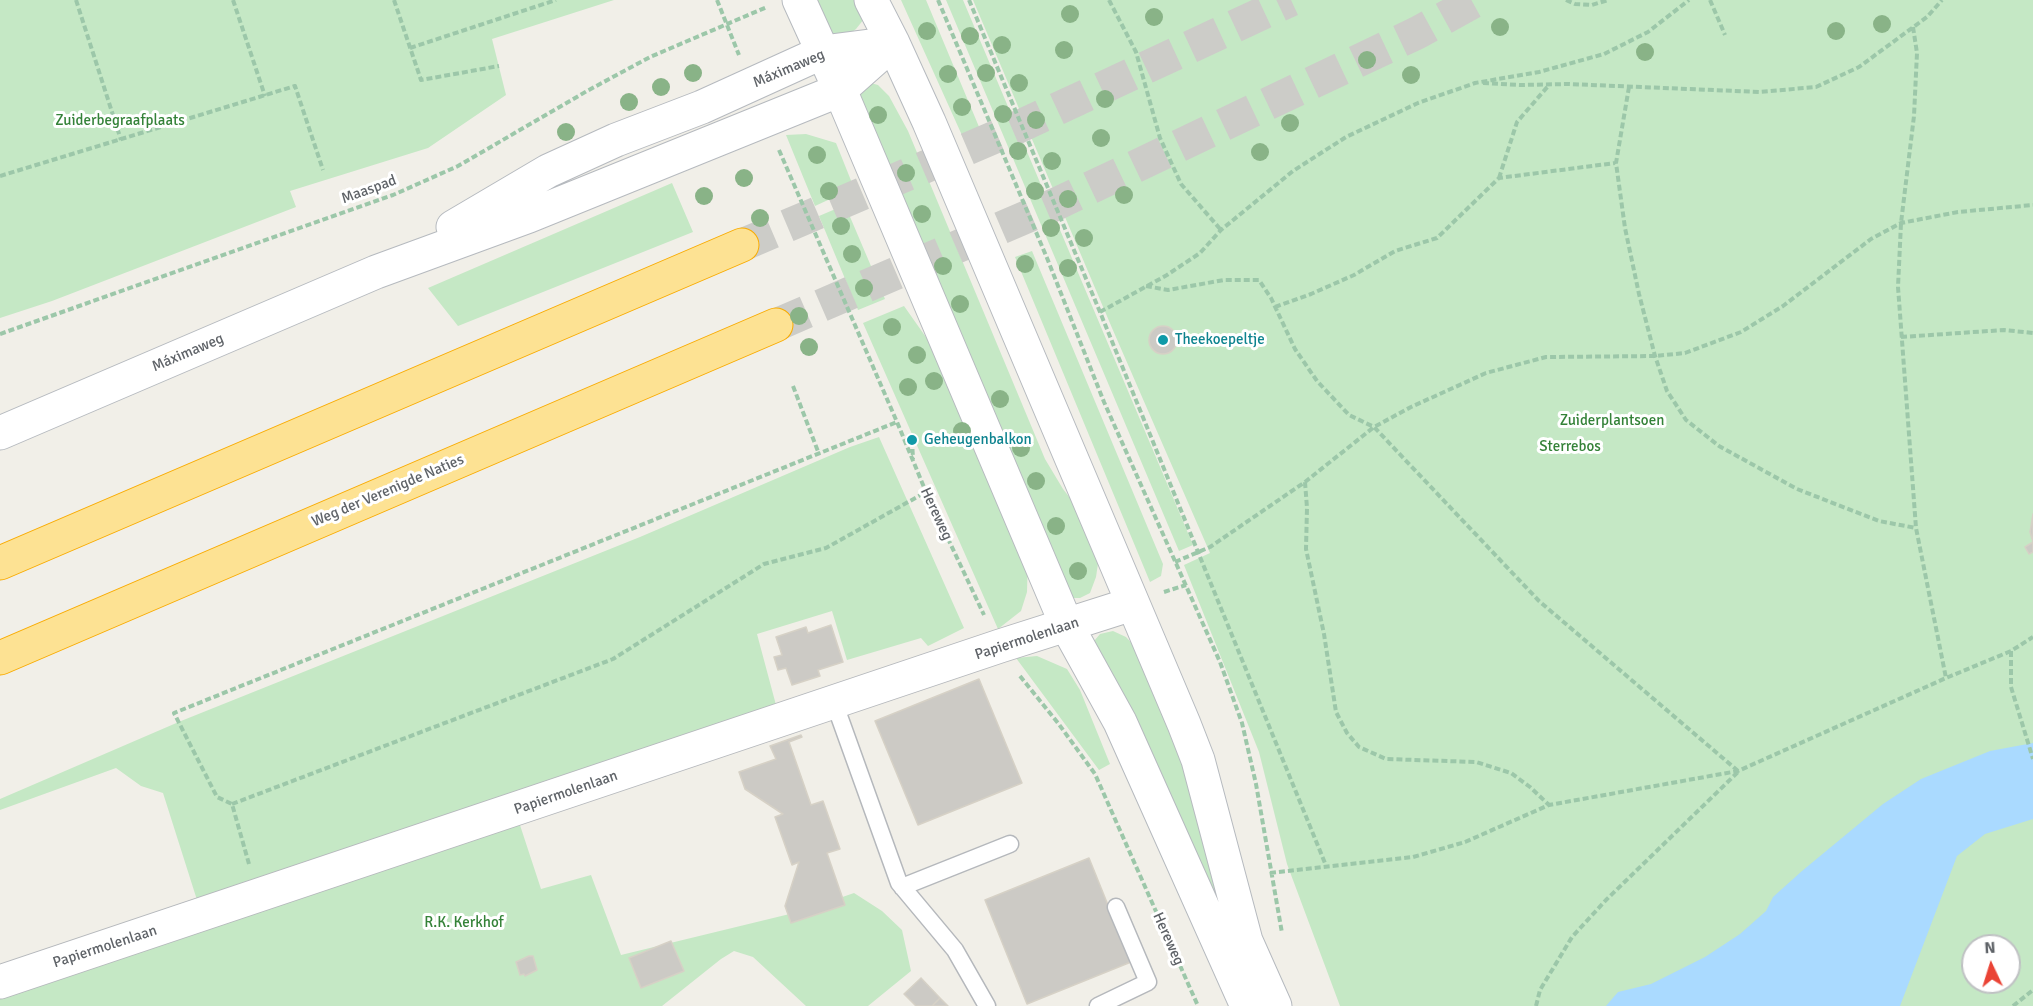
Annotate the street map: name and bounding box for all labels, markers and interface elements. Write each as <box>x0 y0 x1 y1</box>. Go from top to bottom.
street label: Máximaweg <box>750 46 828 92</box>
park label: Zuiderbegraafplaats <box>55 112 185 130</box>
street label: Maaspad <box>339 172 399 208</box>
street label: Máximaweg <box>149 330 227 376</box>
place label: Theekoepeltje <box>1175 331 1265 349</box>
marker: Theekoepeltje <box>1156 333 1170 347</box>
park label: Zuiderplantsoen <box>1560 412 1664 430</box>
place label: Geheugenbalkon <box>924 431 1032 449</box>
marker: Geheugenbalkon <box>905 433 919 447</box>
park label: Sterrebos <box>1539 438 1601 456</box>
street label: Weg der Verenigde Naties <box>309 451 467 531</box>
street label: Hereweg <box>916 485 956 543</box>
street label: Papiermolenlaan <box>973 614 1081 664</box>
street label: Papiermolenlaan <box>512 767 620 819</box>
street label: Hereweg <box>1148 910 1188 968</box>
park label: R.K. Kerkhof <box>424 914 504 932</box>
street label: Papiermolenlaan <box>51 922 159 972</box>
north arrow <box>1961 934 2021 994</box>
text: N <box>1984 938 1996 958</box>

